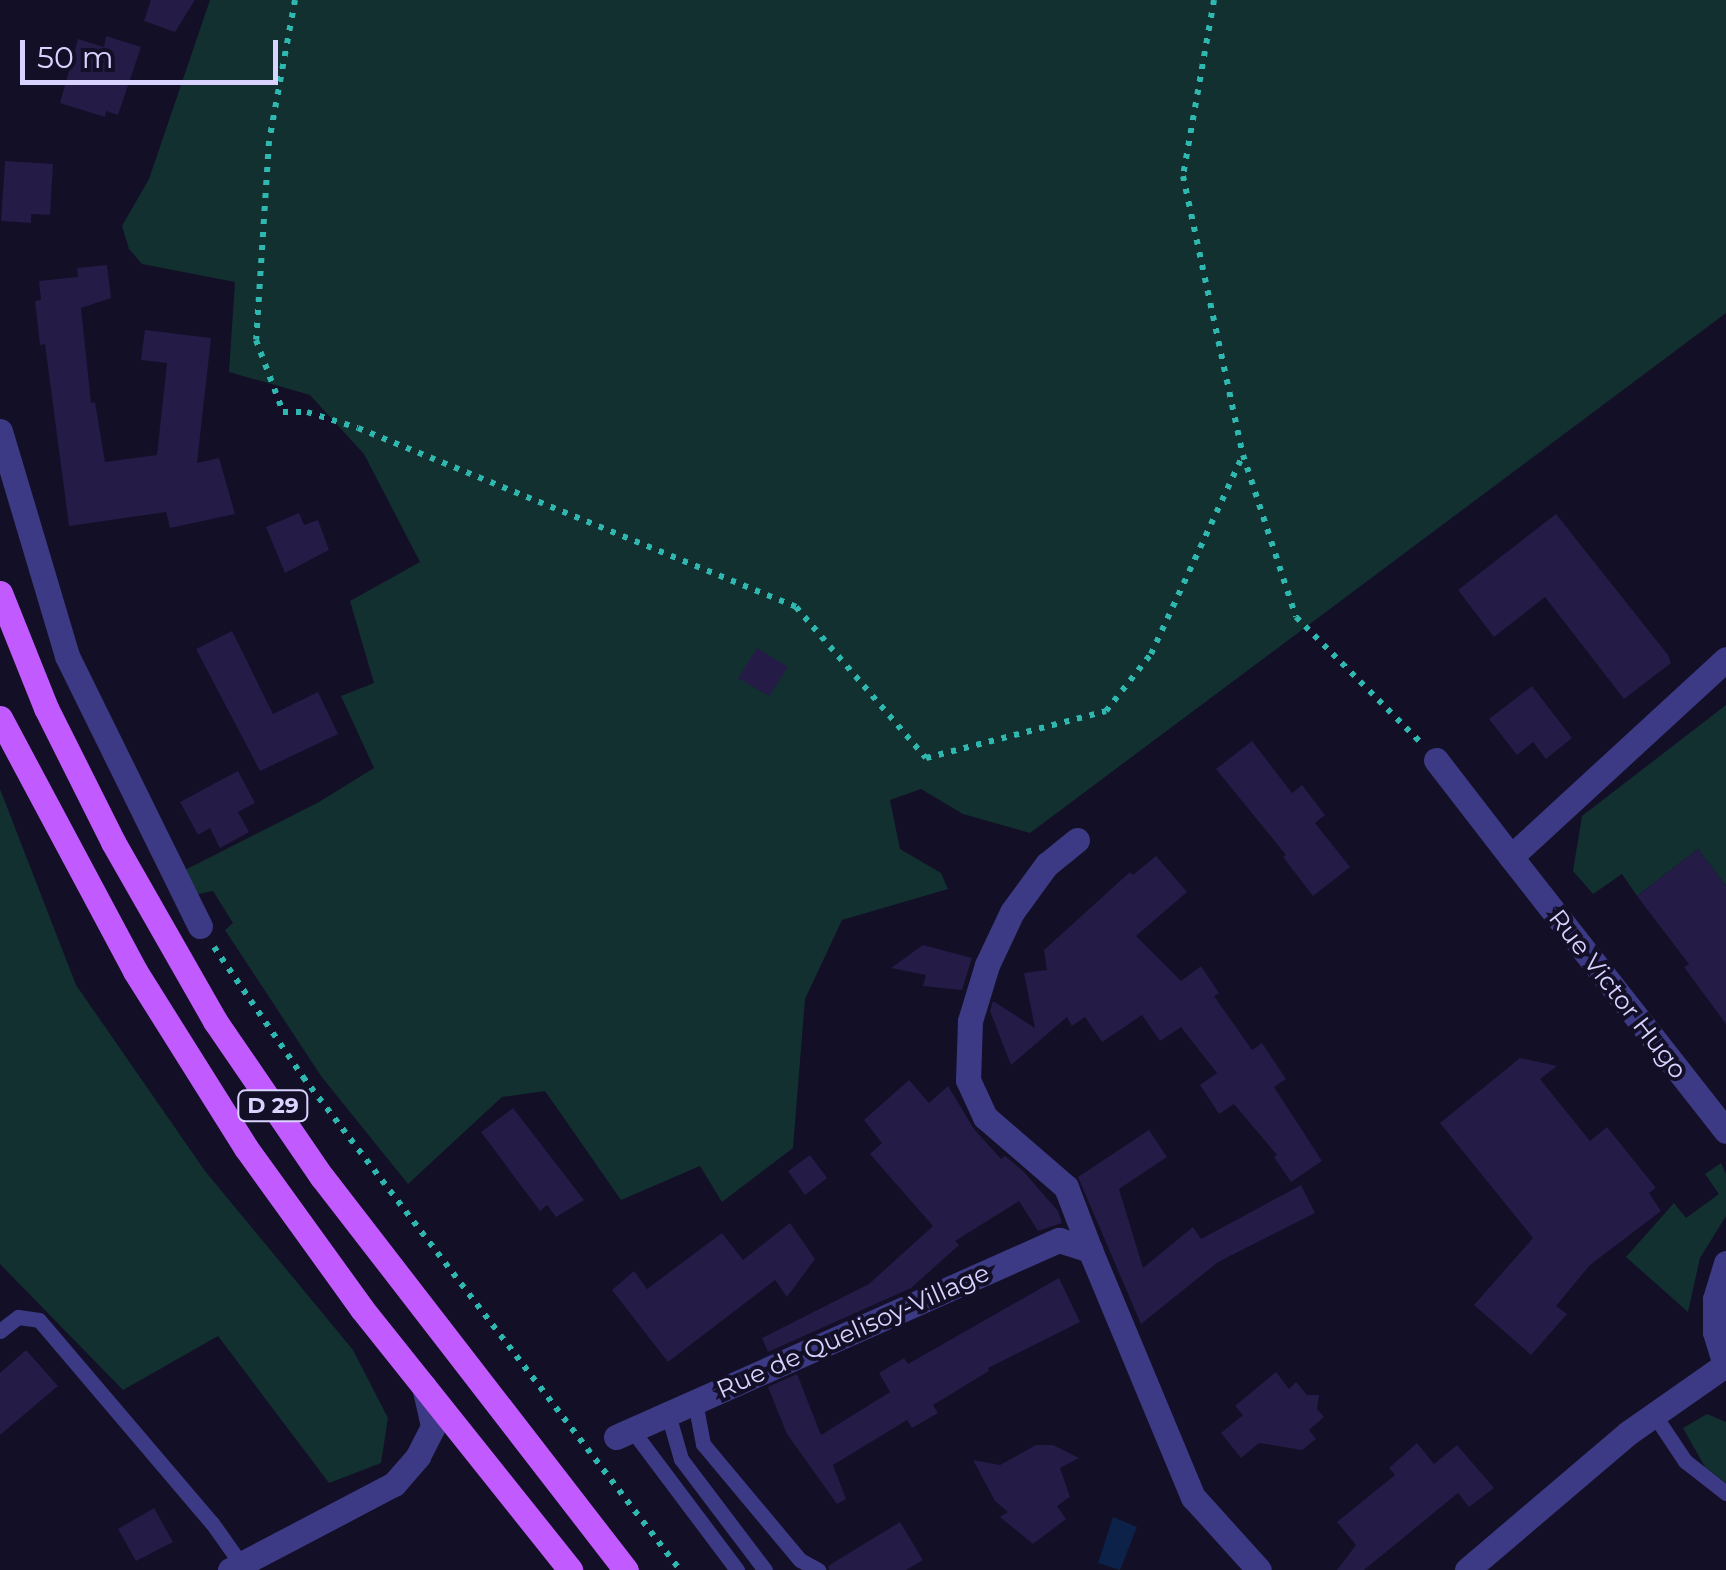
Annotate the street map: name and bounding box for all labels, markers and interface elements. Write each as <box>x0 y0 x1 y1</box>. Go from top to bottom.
scale bar <box>25 20 282 82</box>
text: 50 m <box>37 39 114 76</box>
street label: Rue Victor Hugo <box>1543 903 1693 1085</box>
road number: D 29 <box>236 1089 310 1123</box>
street label: Rue de Quelisoy-Village <box>712 1257 994 1405</box>

